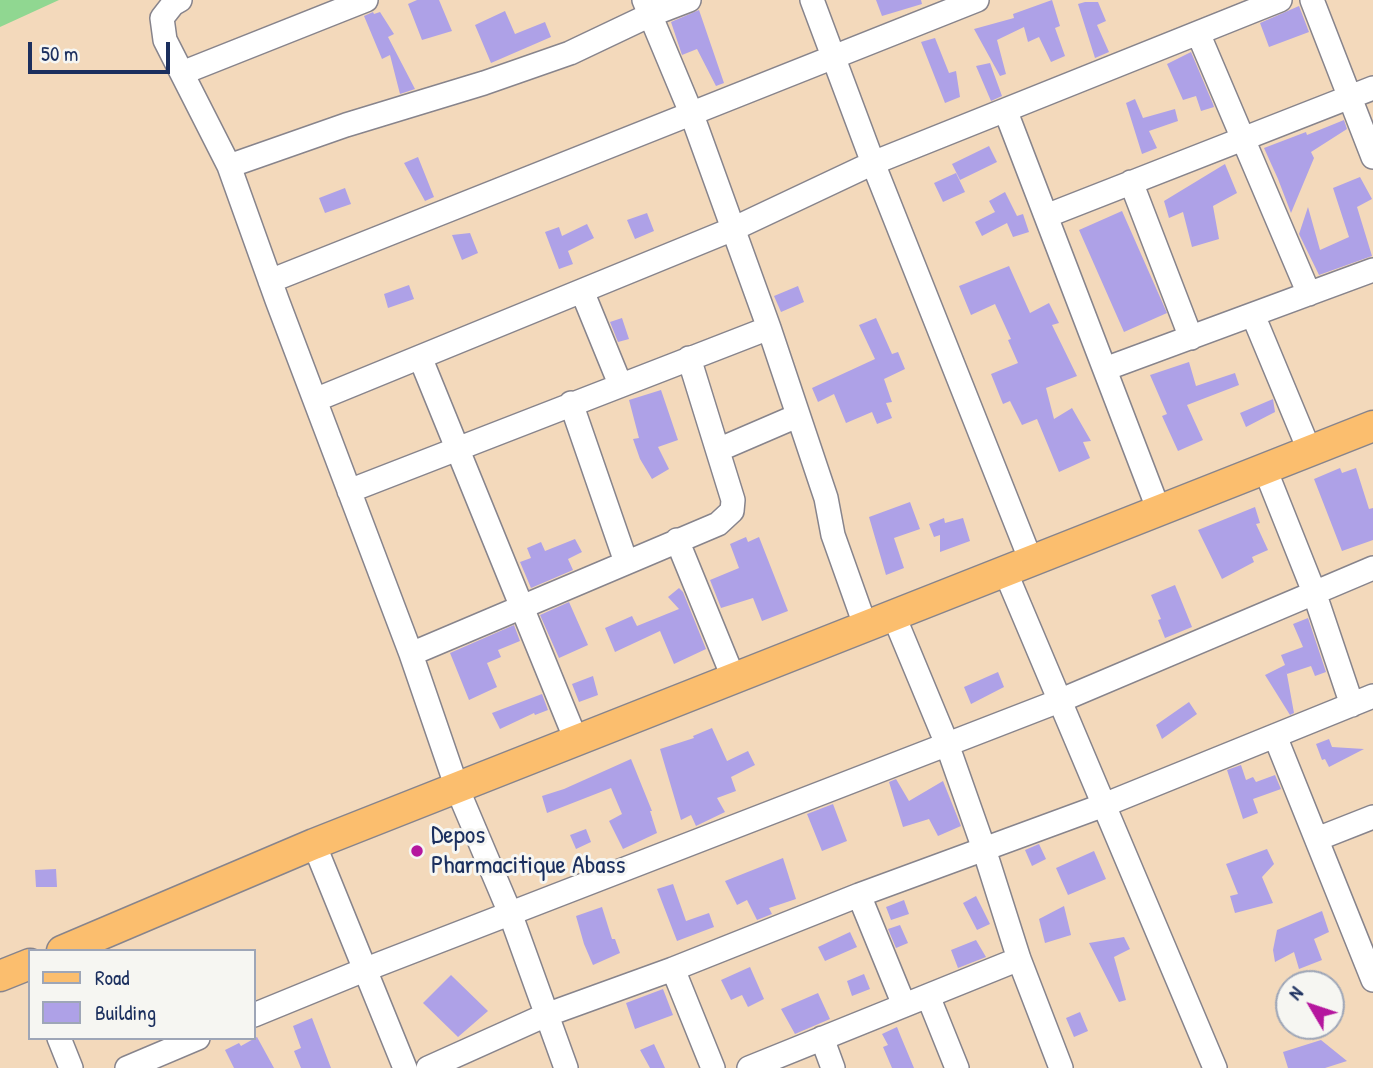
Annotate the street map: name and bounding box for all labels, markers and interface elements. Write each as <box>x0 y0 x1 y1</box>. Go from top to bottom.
scale bar <box>32 28 173 72</box>
text: 50 m <box>41 39 78 68</box>
place label: Depos Pharmacitique Abass <box>431 820 626 882</box>
marker: Depos Pharmacitique Abass <box>409 843 425 859</box>
legend <box>28 949 256 1040</box>
text: Road <box>95 963 129 992</box>
north arrow <box>1275 970 1345 1040</box>
text: N <box>1282 981 1309 1005</box>
text: Building <box>95 998 156 1027</box>

